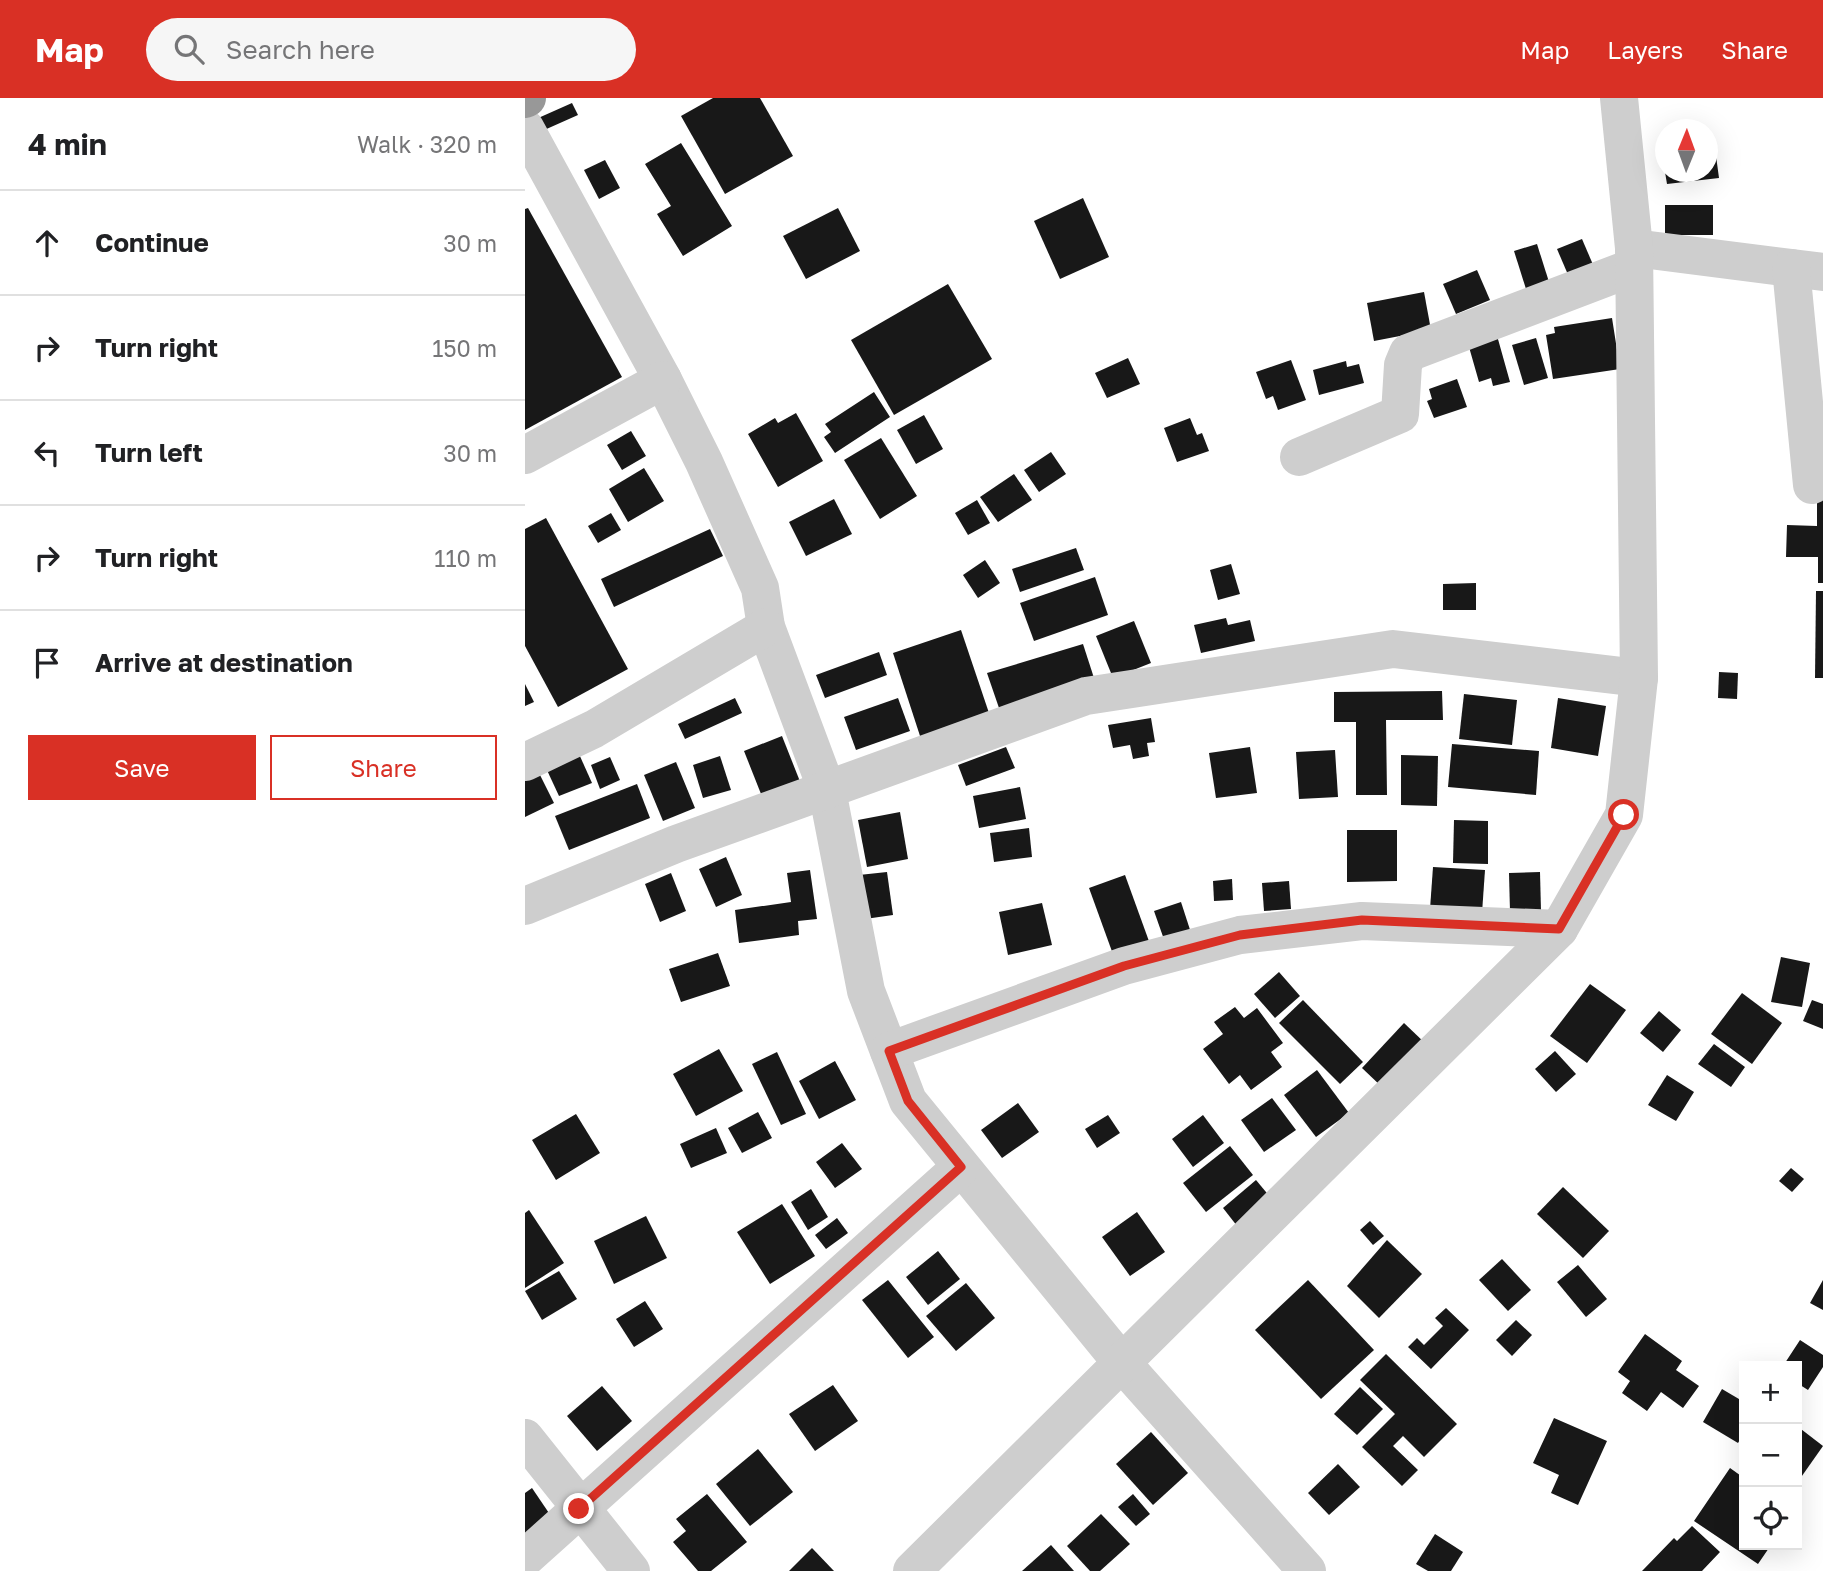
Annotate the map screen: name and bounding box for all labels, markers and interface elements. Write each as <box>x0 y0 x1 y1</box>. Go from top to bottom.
search box <box>146 18 636 81</box>
text: Map <box>35 30 104 69</box>
icon: search <box>170 30 208 68</box>
text: Search here <box>226 34 375 65</box>
text: Map <box>1520 35 1569 64</box>
text: Layers <box>1607 35 1683 64</box>
text: Share <box>1721 35 1788 64</box>
north arrow <box>1655 119 1718 182</box>
text: 4 min <box>28 126 107 162</box>
text: Walk · 320 m <box>357 130 497 158</box>
icon: ahead <box>28 224 66 262</box>
text: Continue <box>95 227 209 258</box>
text: 30 m <box>443 229 497 257</box>
icon: right <box>28 329 66 367</box>
text: Turn right <box>95 332 218 363</box>
text: 150 m <box>432 334 497 362</box>
icon: left <box>28 434 66 472</box>
text: Turn left <box>95 437 203 468</box>
text: 30 m <box>443 439 497 467</box>
icon: right <box>28 539 66 577</box>
text: Turn right <box>95 542 218 573</box>
text: 110 m <box>434 544 497 572</box>
icon: arrive <box>28 644 66 682</box>
text: Arrive at destination <box>95 647 353 678</box>
button: Save <box>28 735 256 800</box>
button: Share <box>270 735 497 800</box>
route start <box>1608 799 1639 830</box>
map controls <box>1739 1361 1802 1550</box>
button: + <box>1739 1361 1802 1424</box>
button: − <box>1739 1424 1802 1487</box>
button: locate <box>1739 1487 1802 1550</box>
route end <box>563 1493 594 1524</box>

